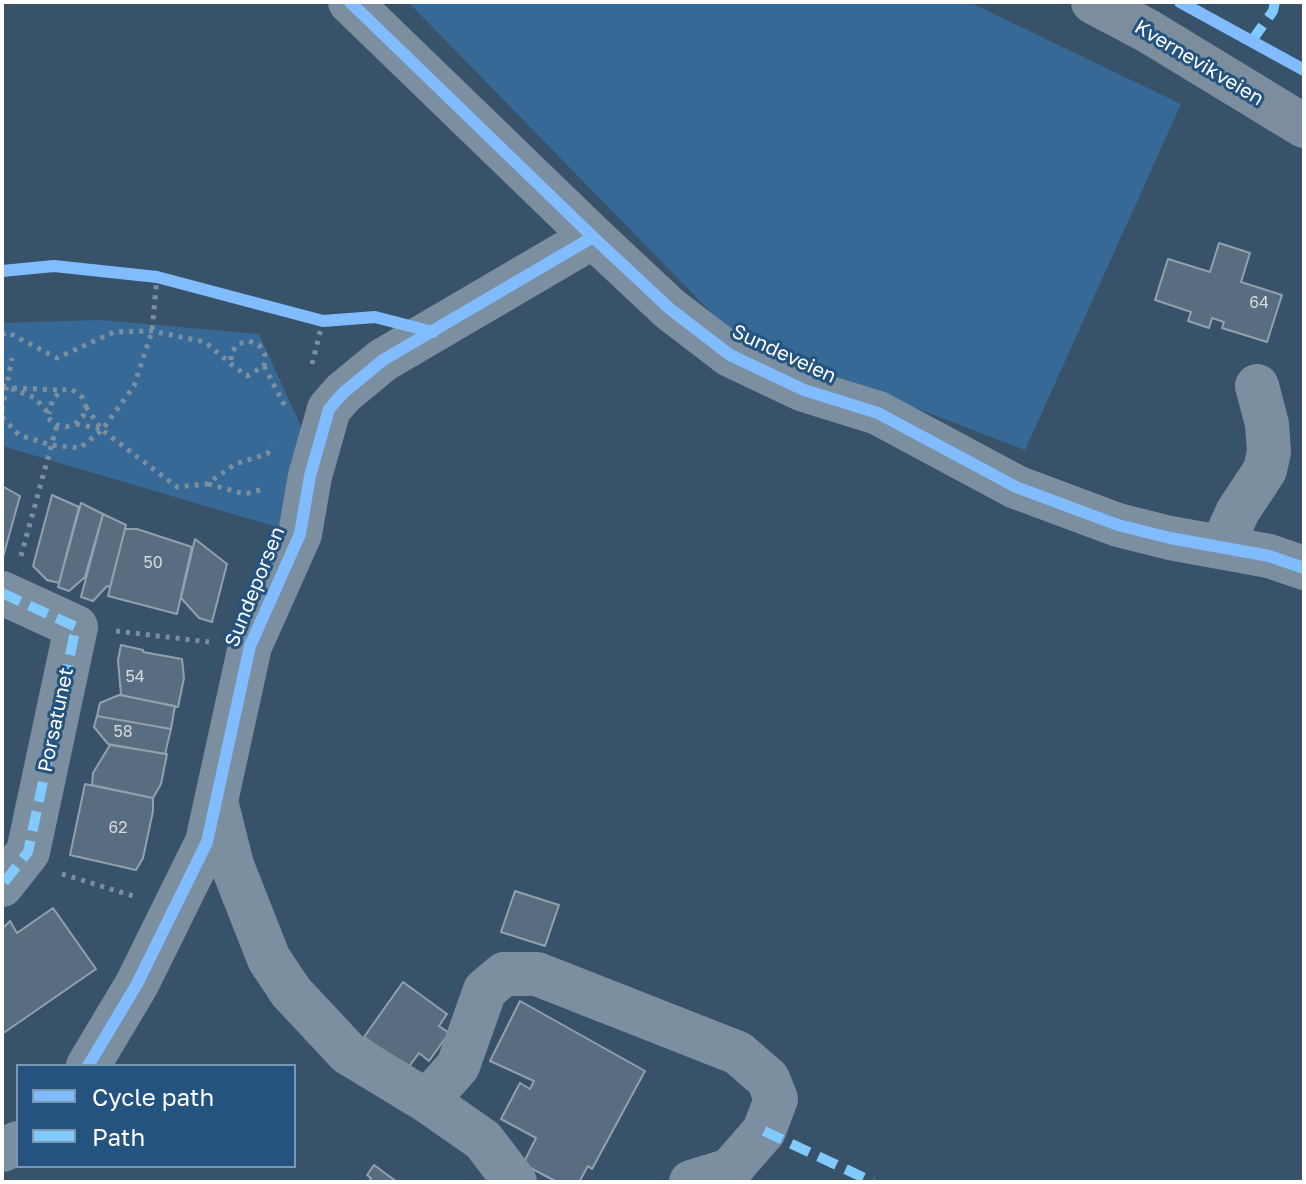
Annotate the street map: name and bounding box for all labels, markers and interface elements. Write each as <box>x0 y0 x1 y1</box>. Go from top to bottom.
street label: Kvernevikveien <box>1130 15 1268 111</box>
house number: 64 <box>1249 293 1269 313</box>
street label: Sundeveien <box>728 319 840 389</box>
street label: Sundeporsen <box>220 523 290 651</box>
house number: 50 <box>143 553 163 573</box>
street label: Porsatunet <box>33 665 79 775</box>
house number: 54 <box>125 667 145 687</box>
house number: 58 <box>113 722 133 742</box>
house number: 62 <box>109 818 127 838</box>
legend <box>16 1064 296 1168</box>
text: Cycle path <box>92 1082 214 1111</box>
text: Path <box>92 1122 145 1151</box>

